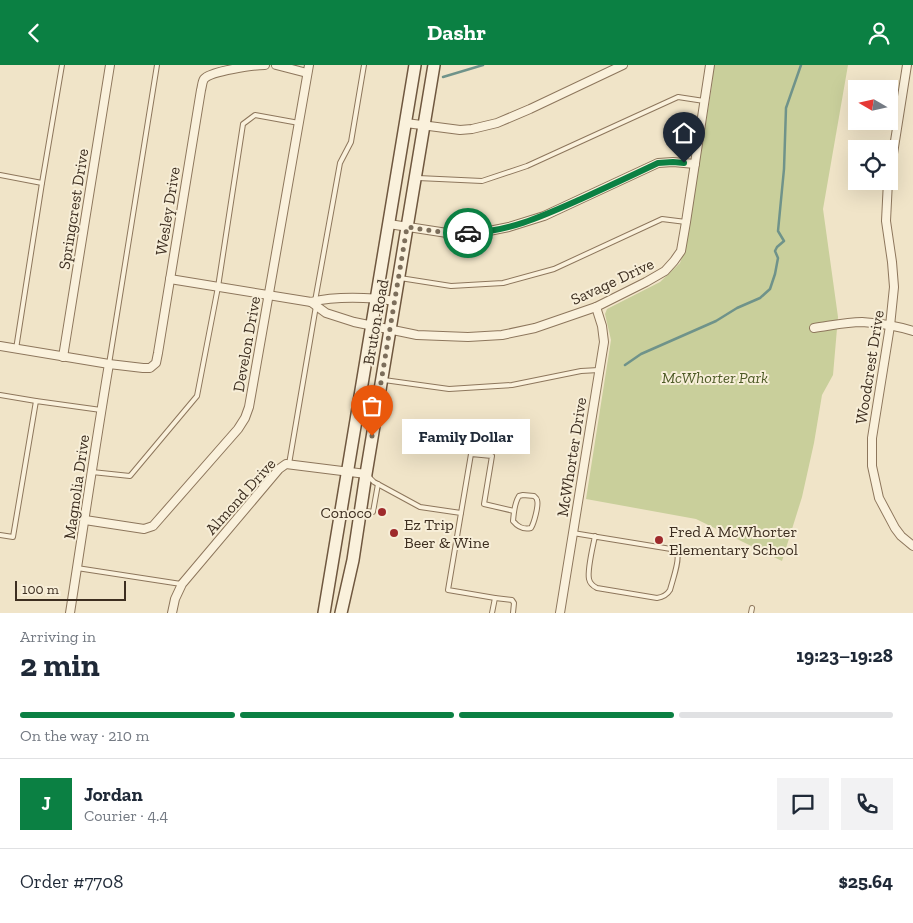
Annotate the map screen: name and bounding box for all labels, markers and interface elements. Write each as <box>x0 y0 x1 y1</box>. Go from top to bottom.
icon: back <box>20 19 48 47</box>
text: Dashr <box>427 19 486 46</box>
icon: person <box>865 19 893 47</box>
north arrow <box>848 80 898 130</box>
map controls <box>848 80 898 190</box>
pin <box>663 112 705 163</box>
icon: home <box>670 119 698 147</box>
button: locate <box>848 140 898 190</box>
street label: Springcrest Drive <box>55 147 92 271</box>
street label: Wesley Drive <box>151 165 184 257</box>
courier <box>443 208 493 258</box>
icon: car <box>454 219 482 247</box>
street label: Savage Drive <box>568 254 657 309</box>
street label: Bruton Road <box>359 278 392 366</box>
street label: Develon Drive <box>229 295 264 393</box>
street label: Woodcrest Drive <box>851 309 888 425</box>
park label: McWhorter Park <box>662 368 768 387</box>
pin <box>351 385 393 436</box>
icon: bag <box>358 392 386 420</box>
street label: McWhorter Drive <box>553 396 590 518</box>
callout: Family Dollar <box>402 419 530 453</box>
text: Family Dollar <box>418 427 514 446</box>
street label: Magnolia Drive <box>60 433 93 541</box>
street label: Almond Drive <box>201 454 280 538</box>
place label: Conoco <box>320 503 372 522</box>
marker: Conoco <box>376 506 388 518</box>
place label: Ez Trip Beer & Wine <box>404 515 489 552</box>
place label: Fred A McWhorter Elementary School <box>669 522 798 559</box>
marker: Ez Trip Beer & Wine <box>388 527 400 539</box>
marker: Fred A McWhorter Elementary School <box>653 534 665 546</box>
scale bar <box>15 578 126 601</box>
text: 100 m <box>22 581 59 598</box>
text: Arriving in <box>20 627 96 646</box>
text: 19:23–19:28 <box>796 644 893 667</box>
text: 2 min <box>20 646 100 684</box>
text: On the way · 210 m <box>20 726 149 745</box>
button: chat <box>777 778 829 830</box>
button: phone <box>841 778 893 830</box>
text: Jordan <box>84 783 143 806</box>
text: J <box>41 792 51 815</box>
text: Courier · 4.4 <box>84 806 168 825</box>
text: Order #7708 <box>20 870 123 893</box>
text: $25.64 <box>838 870 893 893</box>

